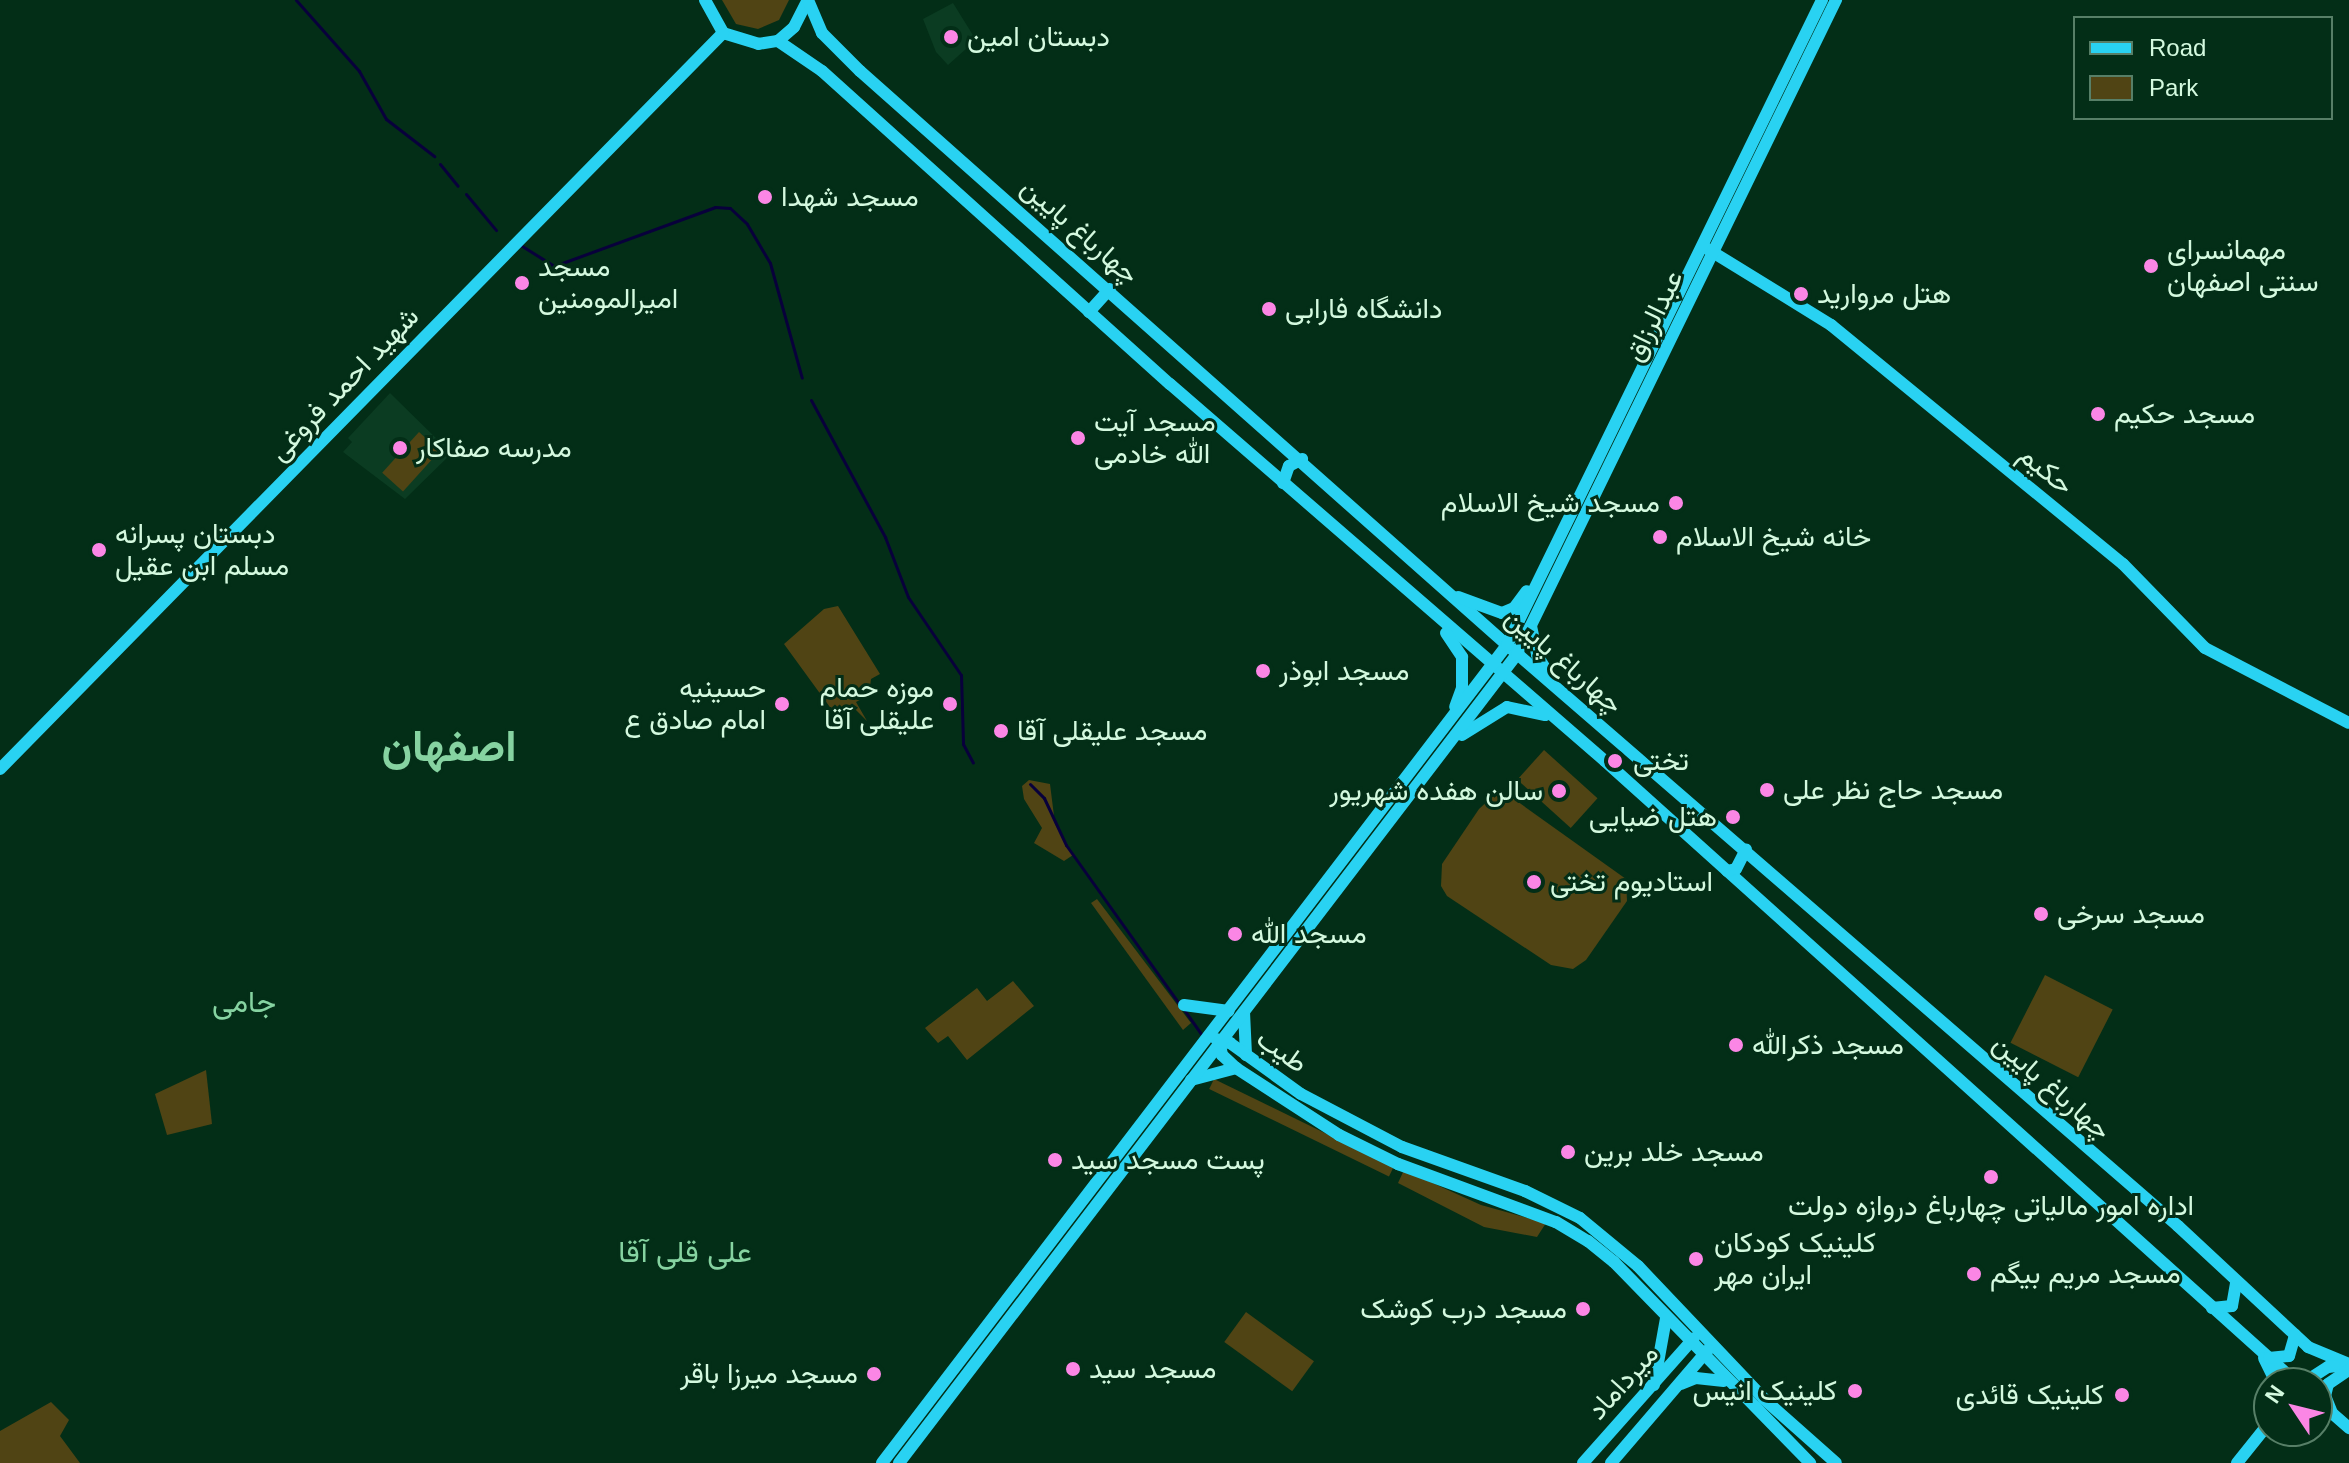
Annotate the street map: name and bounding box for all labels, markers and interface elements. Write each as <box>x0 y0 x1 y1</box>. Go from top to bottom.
legend <box>2073 16 2333 120</box>
place label: دبستان امین <box>967 20 1110 54</box>
marker: دبستان امین <box>942 28 960 46</box>
text: Road <box>2149 34 2206 61</box>
text: Park <box>2149 74 2198 101</box>
street label: چهارباغ پایین <box>1014 171 1146 291</box>
place label: مسجد شهدا <box>781 180 919 214</box>
marker: مسجد شهدا <box>756 188 774 206</box>
place label: مهمانسرای سنتی اصفهان <box>2167 233 2319 299</box>
place label: مسجد امیرالمومنین <box>538 250 678 316</box>
marker: مهمانسرای سنتی اصفهان <box>2142 257 2160 275</box>
street label: عبدالرزاق <box>1617 265 1691 367</box>
marker: مسجد امیرالمومنین <box>513 274 531 292</box>
place label: هتل مروارید <box>1817 277 1951 311</box>
marker: هتل مروارید <box>1792 285 1810 303</box>
place label: دانشگاه فارابی <box>1285 292 1442 326</box>
street label: شهید احمد فروغی <box>262 300 426 468</box>
marker: دانشگاه فارابی <box>1260 300 1278 318</box>
place label: مسجد حکیم <box>2114 397 2255 431</box>
place label: مسجد آیت الله خادمی <box>1094 405 1216 471</box>
marker: مسجد حکیم <box>2089 405 2107 423</box>
marker: مسجد آیت الله خادمی <box>1069 429 1087 447</box>
place label: مدرسه صفاکار <box>416 431 572 465</box>
street label: حکیم <box>2012 438 2080 502</box>
marker: مدرسه صفاکار <box>391 439 409 457</box>
place label: مسجد شیخ الاسلام <box>1441 486 1660 520</box>
marker: مسجد شیخ الاسلام <box>1667 494 1685 512</box>
place label: دبستان پسرانه مسلم ابن عقیل <box>115 517 289 583</box>
place label: خانه شیخ الاسلام <box>1676 520 1871 554</box>
marker: خانه شیخ الاسلام <box>1651 528 1669 546</box>
marker: دبستان پسرانه مسلم ابن عقیل <box>90 541 108 559</box>
street label: چهارباغ پایین <box>1498 601 1630 721</box>
place label: مسجد ابوذر <box>1279 654 1410 688</box>
marker: مسجد ابوذر <box>1254 662 1272 680</box>
place label: حسینیه امام صادق ع <box>624 671 766 737</box>
place label: موزه حمام علیقلی آقا <box>820 671 934 737</box>
marker: حسینیه امام صادق ع <box>773 695 791 713</box>
marker: موزه حمام علیقلی آقا <box>941 695 959 713</box>
place label: مسجد علیقلی آقا <box>1017 714 1207 748</box>
district label: اصفهان <box>381 720 517 772</box>
marker: مسجد علیقلی آقا <box>992 722 1010 740</box>
place label: تختی <box>1633 744 1689 778</box>
marker: تختی <box>1604 750 1626 772</box>
place label: مسجد حاج نظر علی <box>1783 773 2003 807</box>
place label: سالن هفده شهریور <box>1329 774 1543 808</box>
marker: مسجد حاج نظر علی <box>1758 781 1776 799</box>
marker: سالن هفده شهریور <box>1550 782 1568 800</box>
place label: هتل ضیایی <box>1589 800 1717 834</box>
marker: هتل ضیایی <box>1724 808 1742 826</box>
place label: استادیوم تختی <box>1550 865 1713 899</box>
marker: استادیوم تختی <box>1525 873 1543 891</box>
place label: مسجد سرخی <box>2057 897 2205 931</box>
marker: مسجد سرخی <box>2032 905 2050 923</box>
place label: مسجد الله <box>1251 917 1367 951</box>
marker: مسجد الله <box>1226 925 1244 943</box>
district label: جامی <box>212 984 276 1020</box>
street label: طیب <box>1250 1022 1314 1080</box>
street label: چهارباغ پایین <box>1986 1027 2118 1147</box>
place label: مسجد ذکرالله <box>1752 1028 1904 1062</box>
marker: مسجد ذکرالله <box>1727 1036 1745 1054</box>
place label: مسجد خلد برین <box>1584 1135 1764 1169</box>
place label: پست مسجد سید <box>1071 1143 1265 1177</box>
marker: مسجد خلد برین <box>1559 1143 1577 1161</box>
marker: پست مسجد سید <box>1046 1151 1064 1169</box>
marker: اداره امور مالیاتی چهارباغ دروازه دولت <box>1982 1168 2000 1186</box>
place label: اداره امور مالیاتی چهارباغ دروازه دولت <box>1788 1189 2194 1223</box>
place label: کلینیک کودکان ایران مهر <box>1714 1226 1876 1292</box>
district label: علی قلی آقا <box>618 1234 752 1270</box>
marker: کلینیک کودکان ایران مهر <box>1685 1248 1707 1270</box>
place label: مسجد مریم بیگم <box>1990 1257 2181 1291</box>
marker: مسجد مریم بیگم <box>1965 1265 1983 1283</box>
place label: مسجد درب کوشک <box>1360 1292 1567 1326</box>
marker: مسجد درب کوشک <box>1574 1300 1592 1318</box>
street label: میرداماد <box>1580 1337 1666 1427</box>
place label: مسجد سید <box>1089 1352 1216 1386</box>
place label: مسجد میرزا باقر <box>680 1357 858 1391</box>
marker: مسجد سید <box>1064 1360 1082 1378</box>
marker: مسجد میرزا باقر <box>865 1365 883 1383</box>
north arrow <box>2253 1367 2333 1447</box>
place label: کلینیک انیس <box>1693 1374 1837 1408</box>
place label: کلینیک قائدی <box>1955 1378 2104 1412</box>
marker: کلینیک انیس <box>1844 1380 1866 1402</box>
text: N <box>2260 1380 2289 1408</box>
marker: کلینیک قائدی <box>2111 1384 2133 1406</box>

